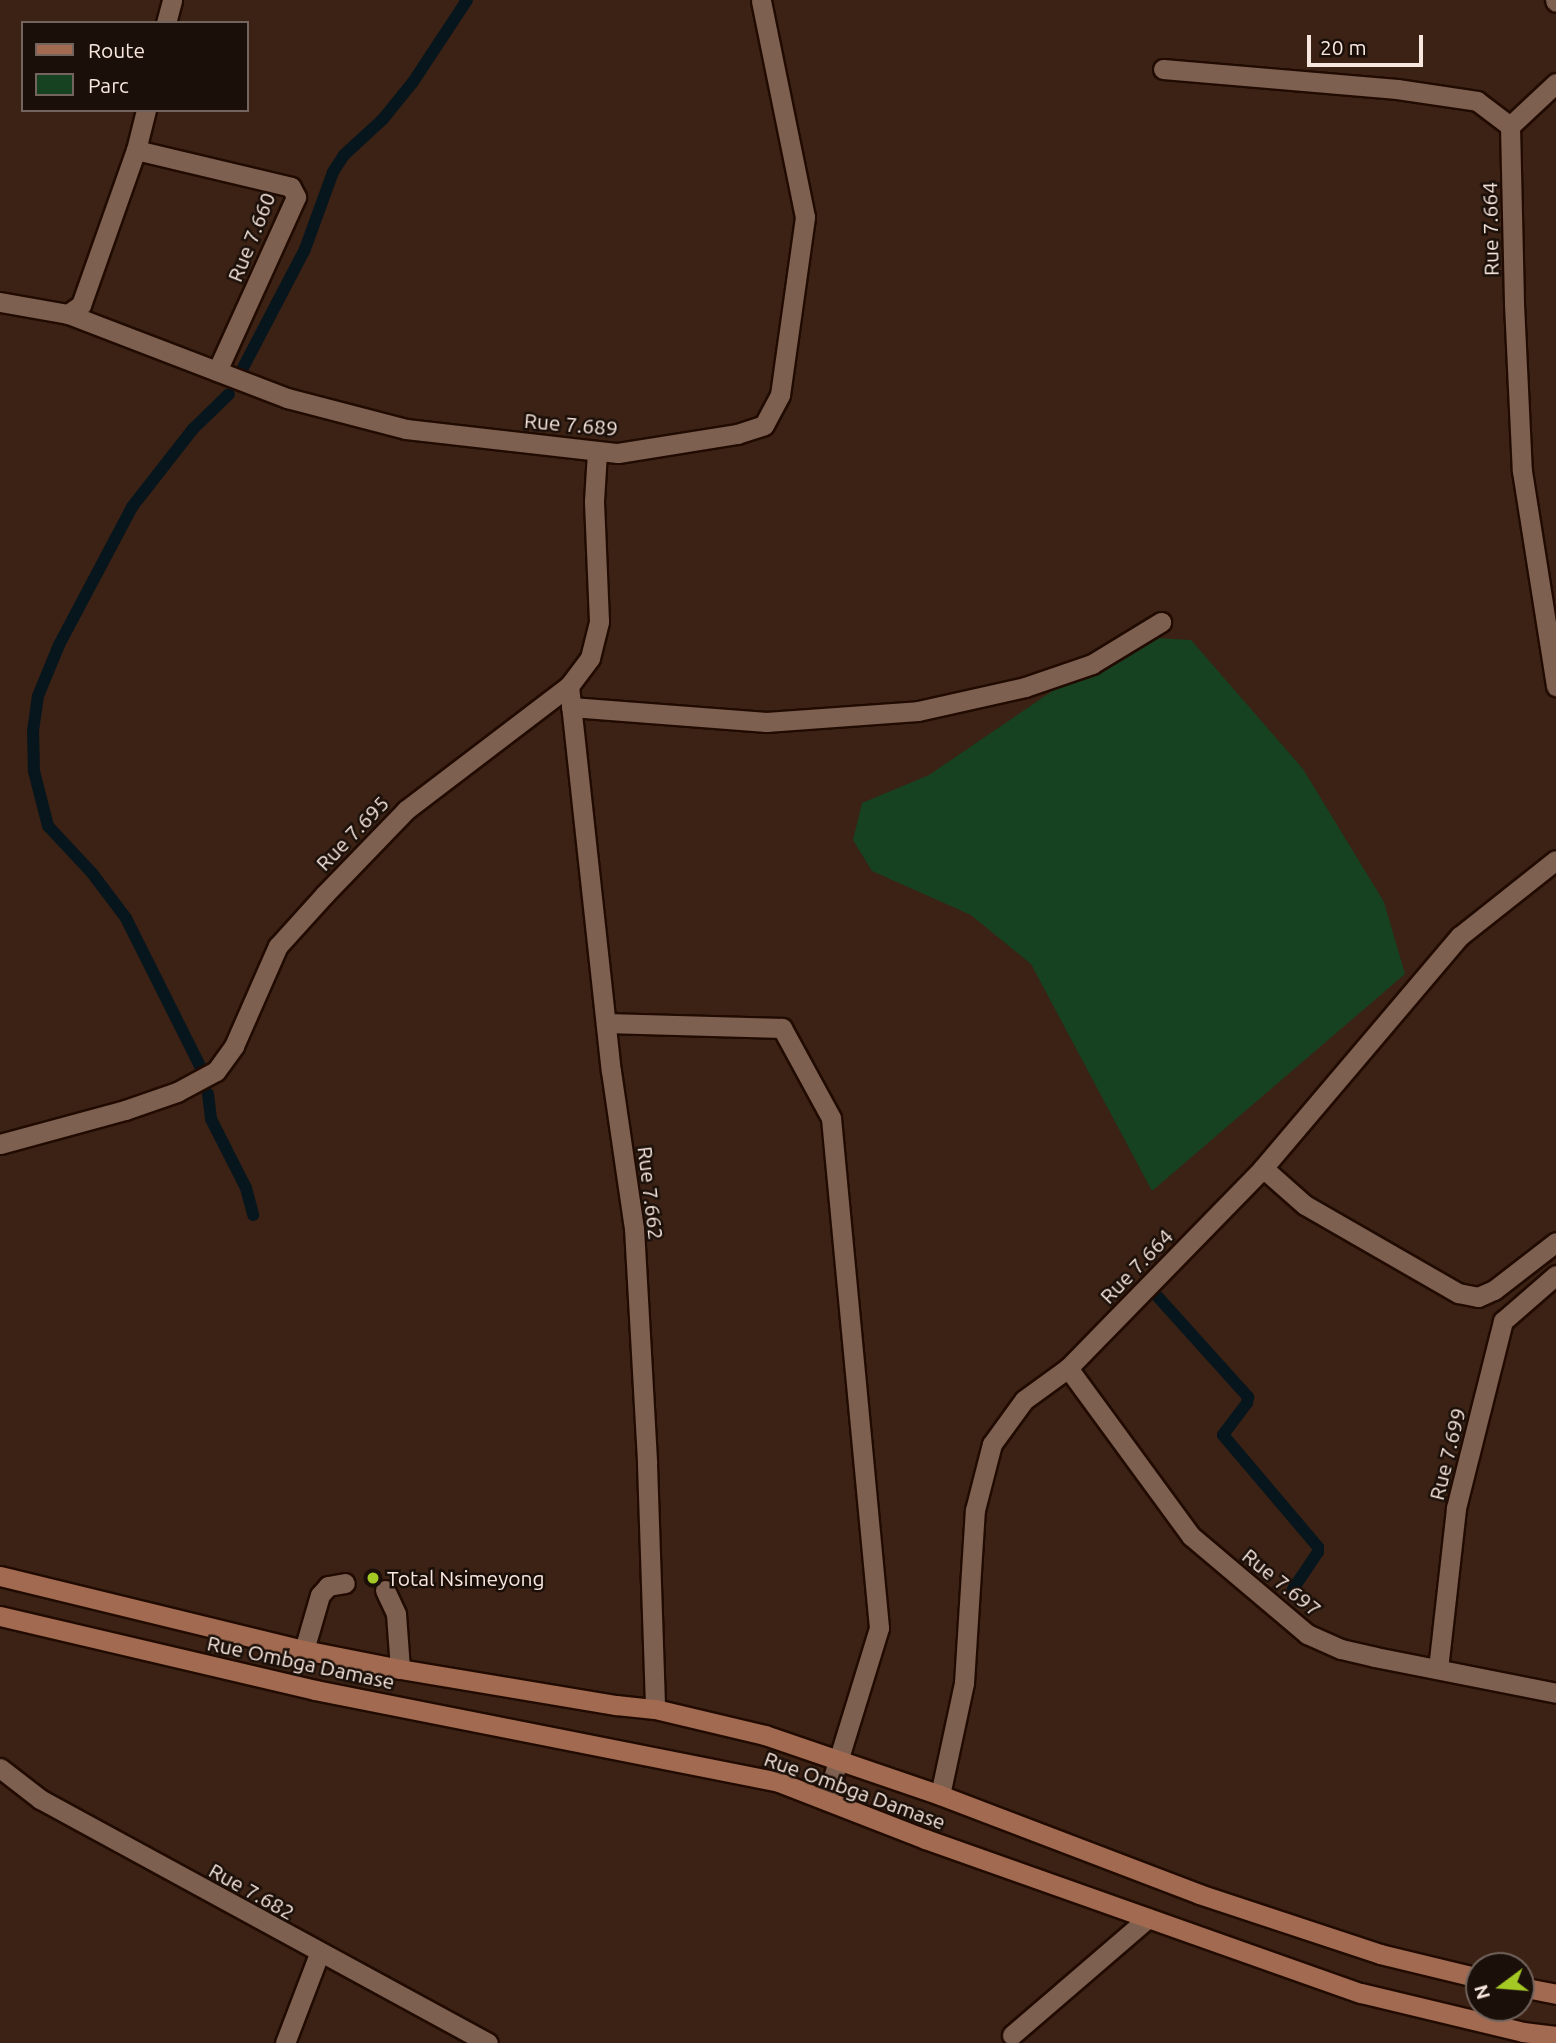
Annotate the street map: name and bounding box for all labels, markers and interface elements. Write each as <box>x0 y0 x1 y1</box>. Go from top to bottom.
legend <box>21 21 248 112</box>
scale bar <box>1311 21 1426 65</box>
text: 20 m <box>1320 35 1367 59</box>
text: Route <box>88 38 145 62</box>
text: Parc <box>88 73 129 97</box>
street label: Rue 7.664 <box>1477 182 1503 276</box>
street label: Rue 7.660 <box>222 189 280 285</box>
street label: Rue 7.689 <box>523 407 619 441</box>
street label: Rue 7.695 <box>310 790 394 876</box>
street label: Rue 7.662 <box>633 1145 669 1241</box>
street label: Rue 7.664 <box>1094 1223 1178 1309</box>
street label: Rue 7.699 <box>1423 1405 1471 1503</box>
street label: Rue 7.697 <box>1238 1543 1326 1621</box>
place label: Total Nsimeyong <box>387 1565 545 1591</box>
marker: Total Nsimeyong <box>365 1570 381 1586</box>
street label: Rue Ombga Damase <box>205 1630 397 1694</box>
street label: Rue Ombga Damase <box>761 1745 949 1835</box>
street label: Rue 7.682 <box>205 1857 299 1925</box>
north arrow <box>1465 1952 1535 2022</box>
text: N <box>1469 1982 1494 2002</box>

